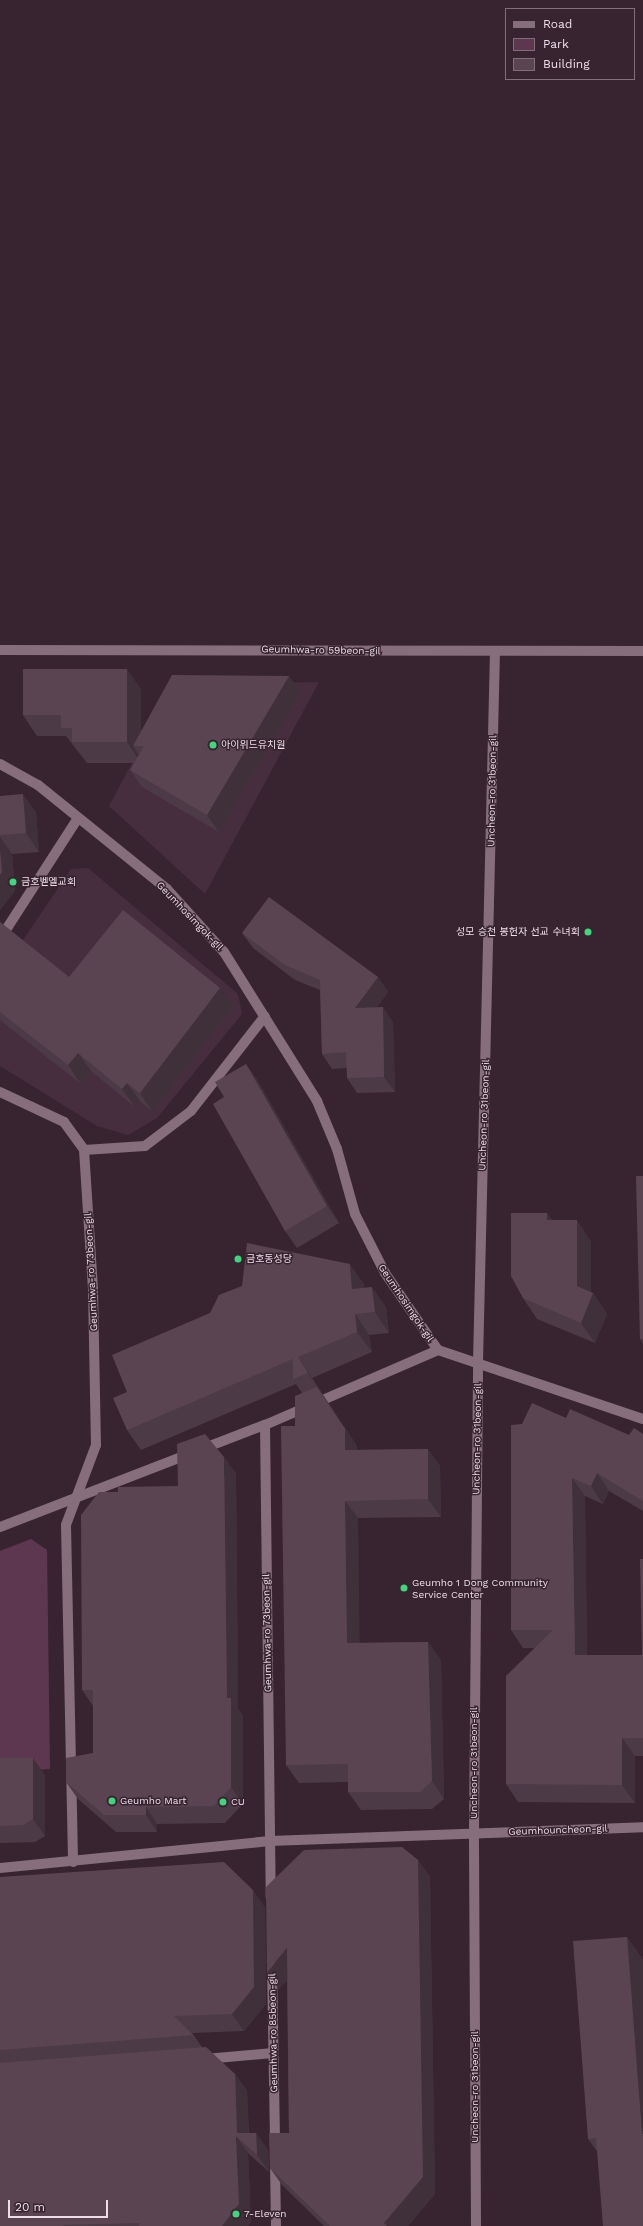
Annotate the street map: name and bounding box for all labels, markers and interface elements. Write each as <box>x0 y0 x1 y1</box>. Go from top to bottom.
legend <box>505 8 635 80</box>
text: Road <box>543 17 572 31</box>
text: Park <box>543 37 569 51</box>
text: Building <box>543 57 590 71</box>
street label: Geumhwa-ro 59beon-gil <box>261 643 381 657</box>
street label: Uncheon-ro 31beon-gil <box>485 735 499 847</box>
place label: 아이위드유치원 <box>221 739 285 751</box>
marker: 아이위드유치원 <box>208 740 218 750</box>
place label: 금호벧엘교회 <box>21 876 76 888</box>
marker: 금호벧엘교회 <box>8 877 18 887</box>
street label: Geumhosimgok-gil <box>154 879 226 953</box>
place label: 성모 승천 봉헌자 선교 수녀회 <box>456 926 580 938</box>
marker: 성모 승천 봉헌자 선교 수녀회 <box>583 927 593 937</box>
street label: Uncheon-ro 31beon-gil <box>476 1059 492 1171</box>
street label: Geumhwa-ro 73beon-gil <box>82 1212 100 1332</box>
place label: 금호동성당 <box>246 1253 292 1265</box>
marker: 금호동성당 <box>233 1254 243 1264</box>
street label: Geumhosimgok-gil <box>376 1262 436 1344</box>
street label: Uncheon-ro 31beon-gil <box>470 1383 484 1495</box>
street label: Geumhwa-ro 73beon-gil <box>260 1574 274 1692</box>
place label: Geumho 1 Dong Community Service Center <box>412 1576 548 1600</box>
marker: Geumho 1 Dong Community Service Center <box>399 1583 409 1593</box>
street label: Uncheon-ro 31beon-gil <box>468 1707 480 1819</box>
place label: Geumho Mart <box>120 1795 186 1807</box>
marker: Geumho Mart <box>107 1796 117 1806</box>
place label: CU <box>231 1796 245 1808</box>
marker: CU <box>218 1797 228 1807</box>
street label: Geumhouncheon-gil <box>508 1822 608 1838</box>
street label: Geumhwa-ro 85beon-gil <box>266 1973 280 2093</box>
street label: Uncheon-ro 31beon-gil <box>469 2031 481 2143</box>
scale bar <box>10 2192 110 2218</box>
text: 20 m <box>15 2200 45 2214</box>
place label: 7-Eleven <box>244 2208 286 2220</box>
marker: 7-Eleven <box>231 2209 241 2219</box>

